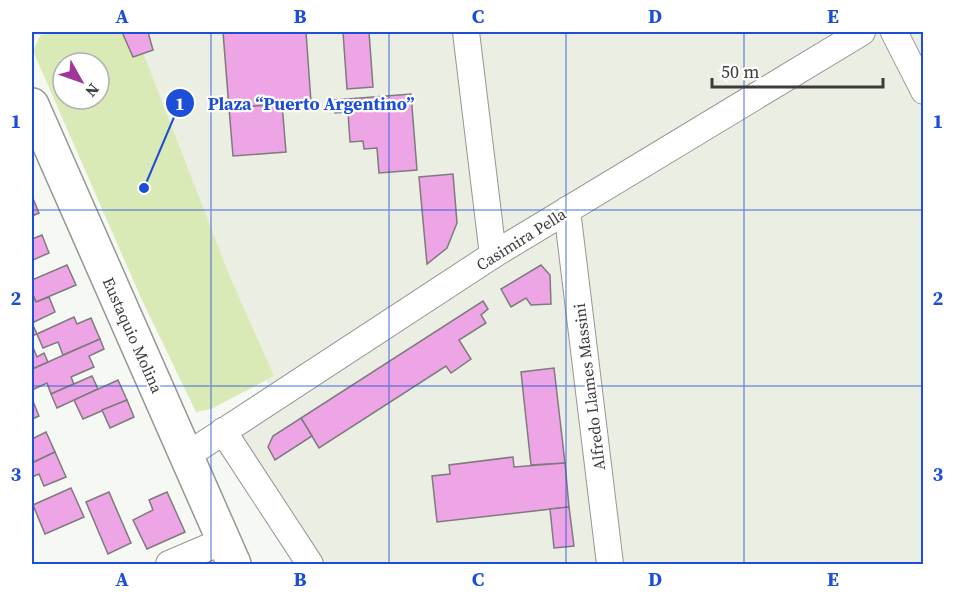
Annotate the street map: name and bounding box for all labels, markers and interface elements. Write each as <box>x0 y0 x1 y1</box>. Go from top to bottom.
text: A <box>115 2 129 30</box>
text: B <box>293 2 307 30</box>
text: C <box>472 2 484 30</box>
text: D <box>648 2 662 30</box>
text: E <box>827 2 839 30</box>
north arrow <box>51 51 111 111</box>
scale bar <box>712 51 883 89</box>
text: 50 m <box>721 59 759 84</box>
text: N <box>80 79 105 102</box>
callout: Plaza “Puerto Argentino” <box>165 85 426 121</box>
text: 1 <box>175 91 185 116</box>
text: Plaza “Puerto Argentino” <box>208 91 414 116</box>
text: 1 <box>11 107 21 135</box>
text: 1 <box>933 107 943 135</box>
street label: Casimira Pella <box>472 202 571 275</box>
street label: Eustaquio Molina <box>98 274 169 397</box>
text: 2 <box>11 284 22 312</box>
text: 2 <box>933 284 944 312</box>
street label: Alfredo Llames Massini <box>568 302 610 472</box>
text: 3 <box>11 460 22 488</box>
text: 3 <box>933 460 944 488</box>
text: A <box>115 565 129 593</box>
text: B <box>293 565 307 593</box>
text: C <box>472 565 484 593</box>
text: D <box>648 565 662 593</box>
text: E <box>827 565 839 593</box>

